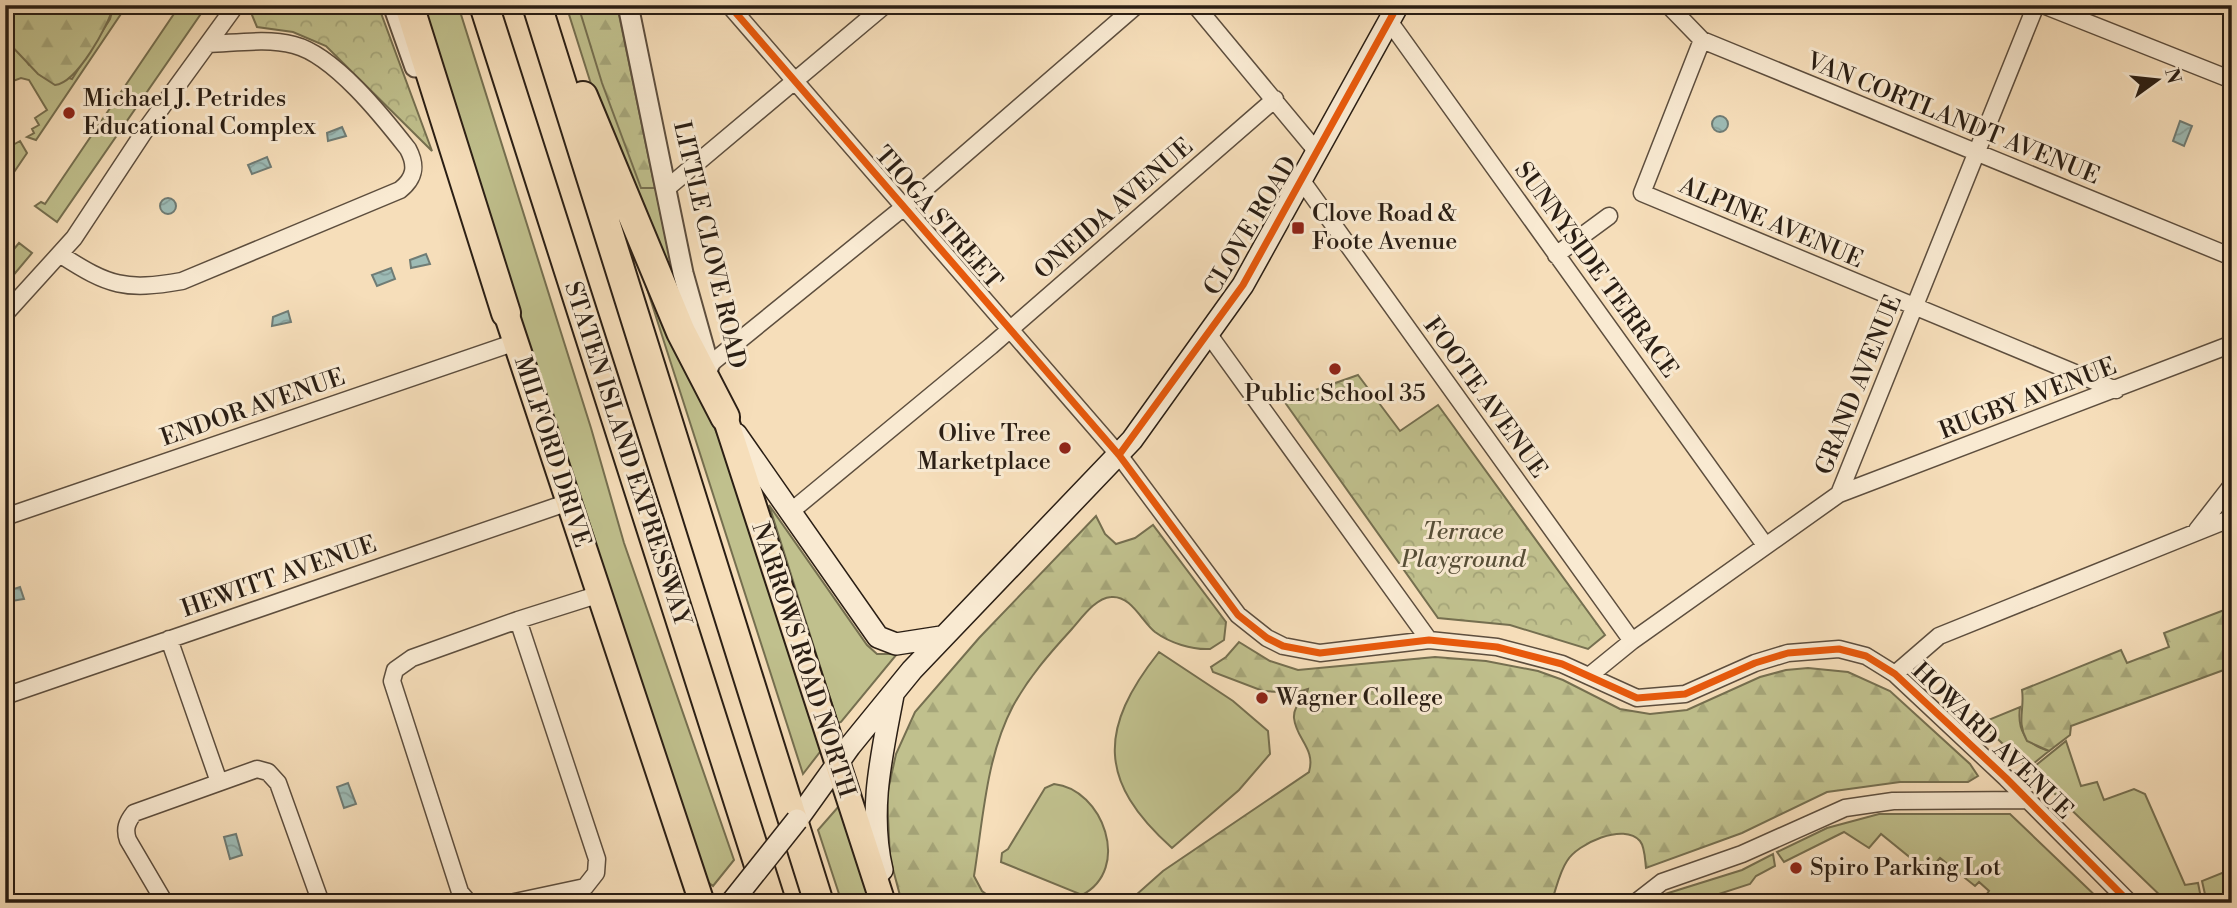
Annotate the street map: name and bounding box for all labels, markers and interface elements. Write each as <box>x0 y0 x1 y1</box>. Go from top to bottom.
street label: VAN CORTLANDT AVENUE <box>1801 46 2104 192</box>
north arrow <box>2122 46 2192 116</box>
text: N <box>2159 65 2186 86</box>
place label: Michael J. Petrides Educational Complex <box>83 84 316 142</box>
marker: Michael J. Petrides Educational Complex <box>61 105 77 121</box>
street label: LITTLE CLOVE ROAD <box>666 118 752 372</box>
street label: ONEIDA AVENUE <box>1029 132 1199 286</box>
street label: TIOGA STREET <box>868 140 1008 296</box>
street label: CLOVE ROAD <box>1198 151 1304 301</box>
street label: SUNNYSIDE TERRACE <box>1508 156 1684 384</box>
street label: ALPINE AVENUE <box>1674 170 1867 275</box>
place label: Clove Road & Foote Avenue <box>1312 199 1457 257</box>
marker: Clove Road & Foote Avenue <box>1290 220 1306 236</box>
street label: STATEN ISLAND EXPRESSWAY <box>557 278 697 631</box>
street label: GRAND AVENUE <box>1809 291 1909 479</box>
street label: FOOTE AVENUE <box>1417 312 1553 484</box>
street label: RUGBY AVENUE <box>1935 351 2121 447</box>
street label: MILFORD DRIVE <box>507 353 597 551</box>
marker: Public School 35 <box>1327 361 1343 377</box>
street label: ENDOR AVENUE <box>157 362 349 454</box>
place label: Public School 35 <box>1244 379 1426 409</box>
place label: Olive Tree Marketplace <box>917 419 1051 477</box>
marker: Olive Tree Marketplace <box>1057 440 1073 456</box>
park label: Terrace Playground <box>1400 517 1527 575</box>
street label: NARROWS ROAD NORTH <box>744 519 862 801</box>
street label: HEWITT AVENUE <box>177 530 381 624</box>
street label: HOWARD AVENUE <box>1905 656 2079 826</box>
place label: Wagner College <box>1275 683 1443 713</box>
marker: Wagner College <box>1254 690 1270 706</box>
place label: Spiro Parking Lot <box>1810 853 2002 883</box>
marker: Spiro Parking Lot <box>1788 860 1804 876</box>

